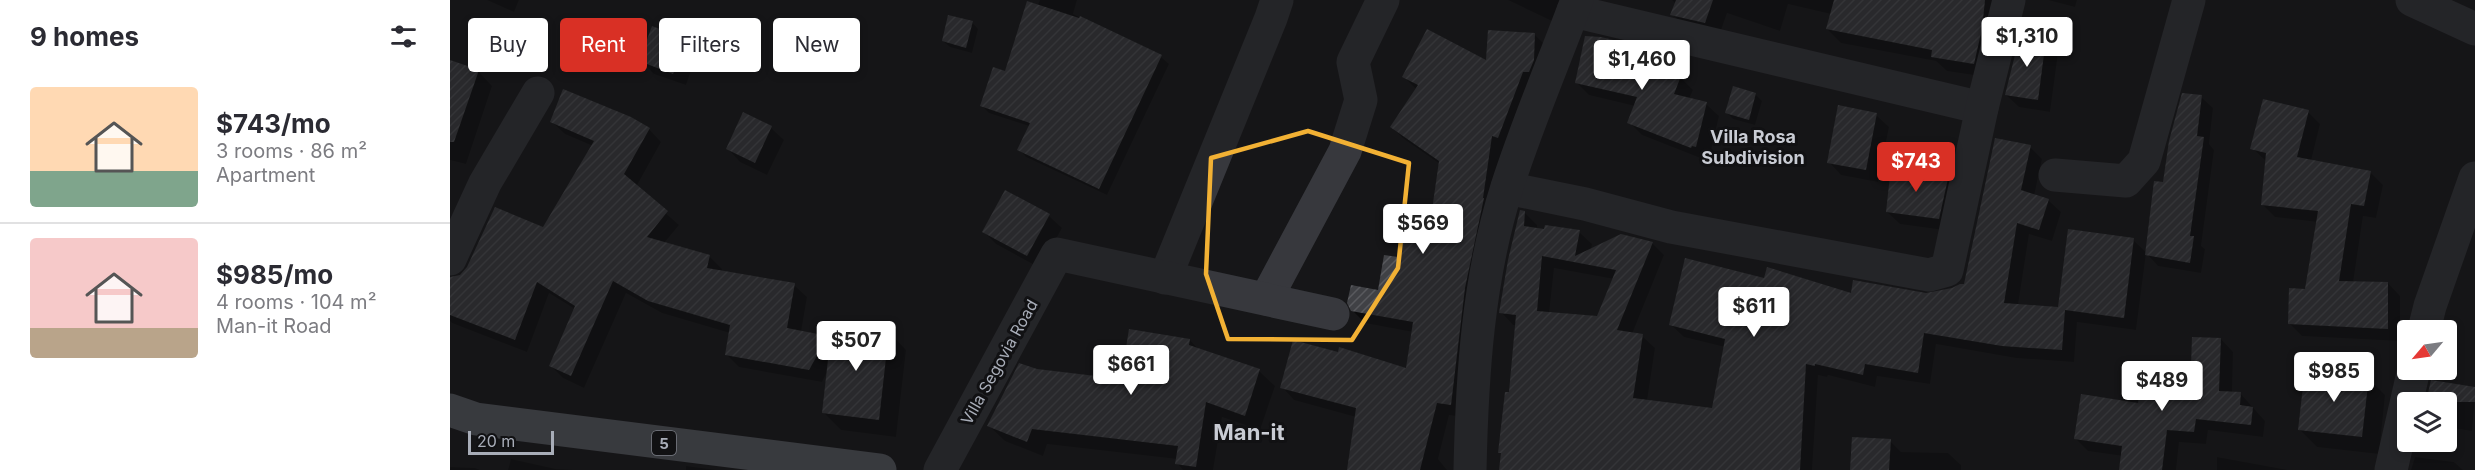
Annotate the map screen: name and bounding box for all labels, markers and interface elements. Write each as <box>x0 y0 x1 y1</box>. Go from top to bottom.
pin: $1,310 <box>1978 17 2076 68</box>
chip: Buy <box>468 18 548 72</box>
chip: Rent <box>560 18 647 72</box>
chip: Filters <box>659 18 761 72</box>
chip: New <box>773 18 860 72</box>
icon: filters <box>387 20 420 53</box>
text: 9 homes <box>30 21 139 52</box>
text: $1,310 <box>1996 24 2058 48</box>
pin: $1,460 <box>1593 40 1691 91</box>
text: $1,460 <box>1608 47 1676 71</box>
text: $743/mo <box>216 108 331 139</box>
icon: home <box>78 111 150 183</box>
district label: Villa Rosa Subdivision <box>1701 126 1805 168</box>
text: 3 rooms · 86 m² <box>216 139 367 163</box>
pin: $743 <box>1880 142 1952 193</box>
text: $743 <box>1891 149 1941 173</box>
text: Apartment <box>216 163 315 187</box>
pin: $569 <box>1387 204 1459 255</box>
text: $569 <box>1397 211 1449 235</box>
text: $985/mo <box>216 259 333 290</box>
icon: home <box>78 262 150 334</box>
pin: $611 <box>1718 287 1790 338</box>
text: 4 rooms · 104 m² <box>216 290 376 314</box>
text: $611 <box>1732 294 1776 318</box>
street label: Villa Segovia Road <box>956 296 1042 428</box>
text: Man-it Road <box>216 314 332 338</box>
north arrow <box>2397 320 2457 380</box>
map controls <box>2397 320 2457 452</box>
pin: $507 <box>820 321 892 372</box>
text: $507 <box>831 328 881 352</box>
pin: $661 <box>1095 345 1167 396</box>
text: $661 <box>1107 352 1155 376</box>
pin: $985 <box>2298 352 2370 403</box>
text: $985 <box>2308 359 2360 383</box>
pin: $489 <box>2126 361 2198 412</box>
text: $489 <box>2136 368 2188 392</box>
button: layers <box>2397 392 2457 452</box>
district label: Man-it <box>1213 419 1285 445</box>
scale bar <box>468 428 554 456</box>
text: 20 m <box>477 431 515 451</box>
road number: 5 <box>652 431 676 455</box>

